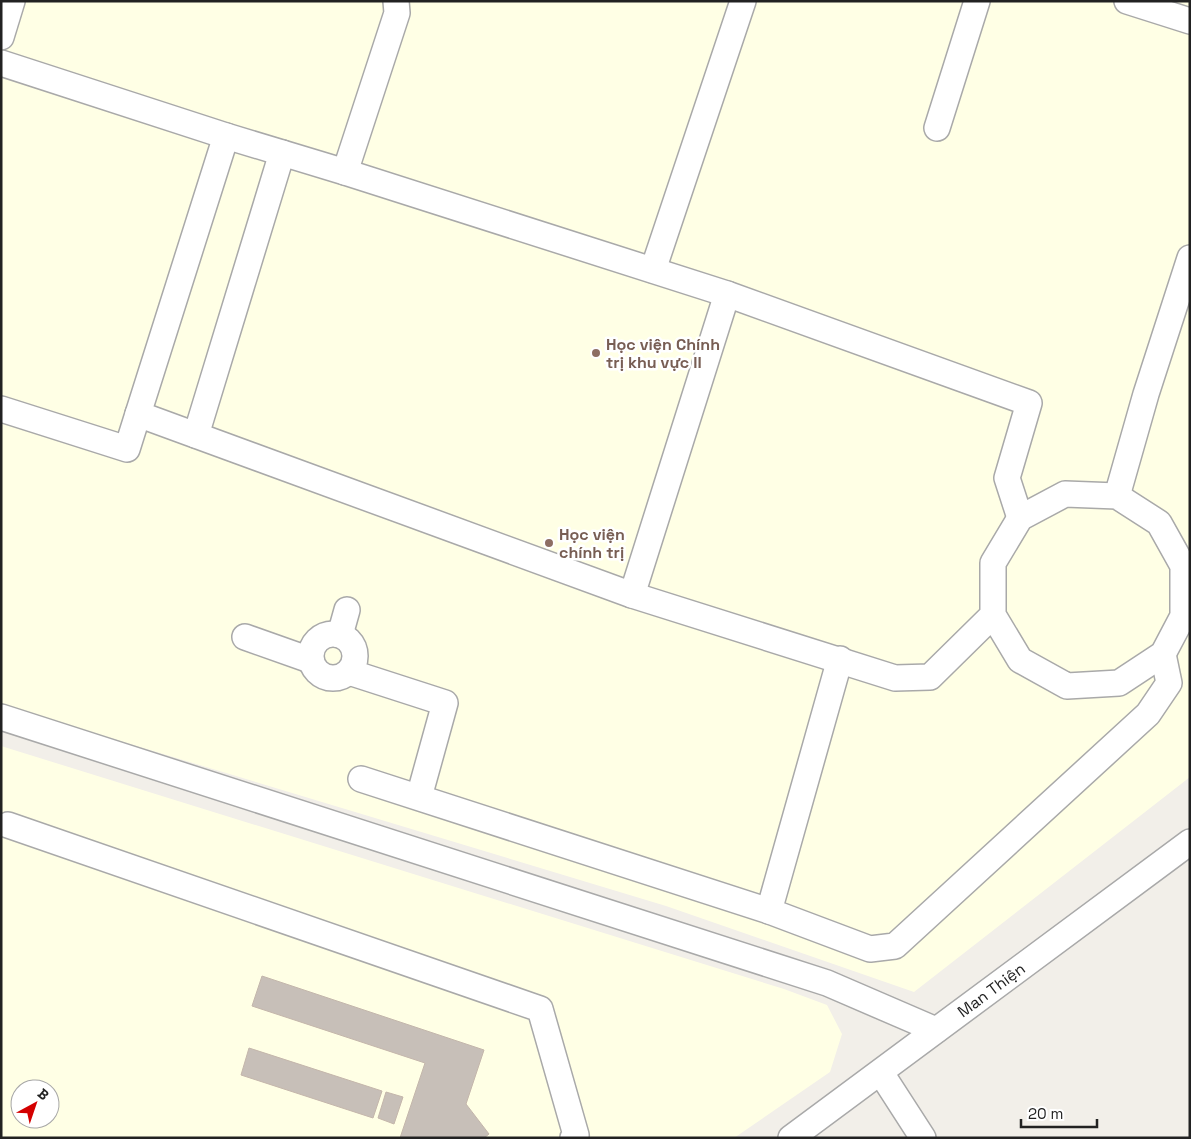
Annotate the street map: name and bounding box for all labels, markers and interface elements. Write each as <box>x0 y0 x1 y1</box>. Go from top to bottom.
place label: Học viện Chính trị khu vực II <box>606 334 720 373</box>
marker: Học viện Chính trị khu vực II <box>590 347 602 359</box>
place label: Học viện chính trị <box>559 524 625 563</box>
marker: Học viện chính trị <box>543 537 555 549</box>
street label: Man Thiện <box>953 958 1029 1022</box>
north arrow <box>10 1079 60 1129</box>
text: B <box>34 1084 53 1104</box>
scale bar <box>1021 1096 1097 1128</box>
text: 20 m <box>1028 1104 1063 1123</box>

